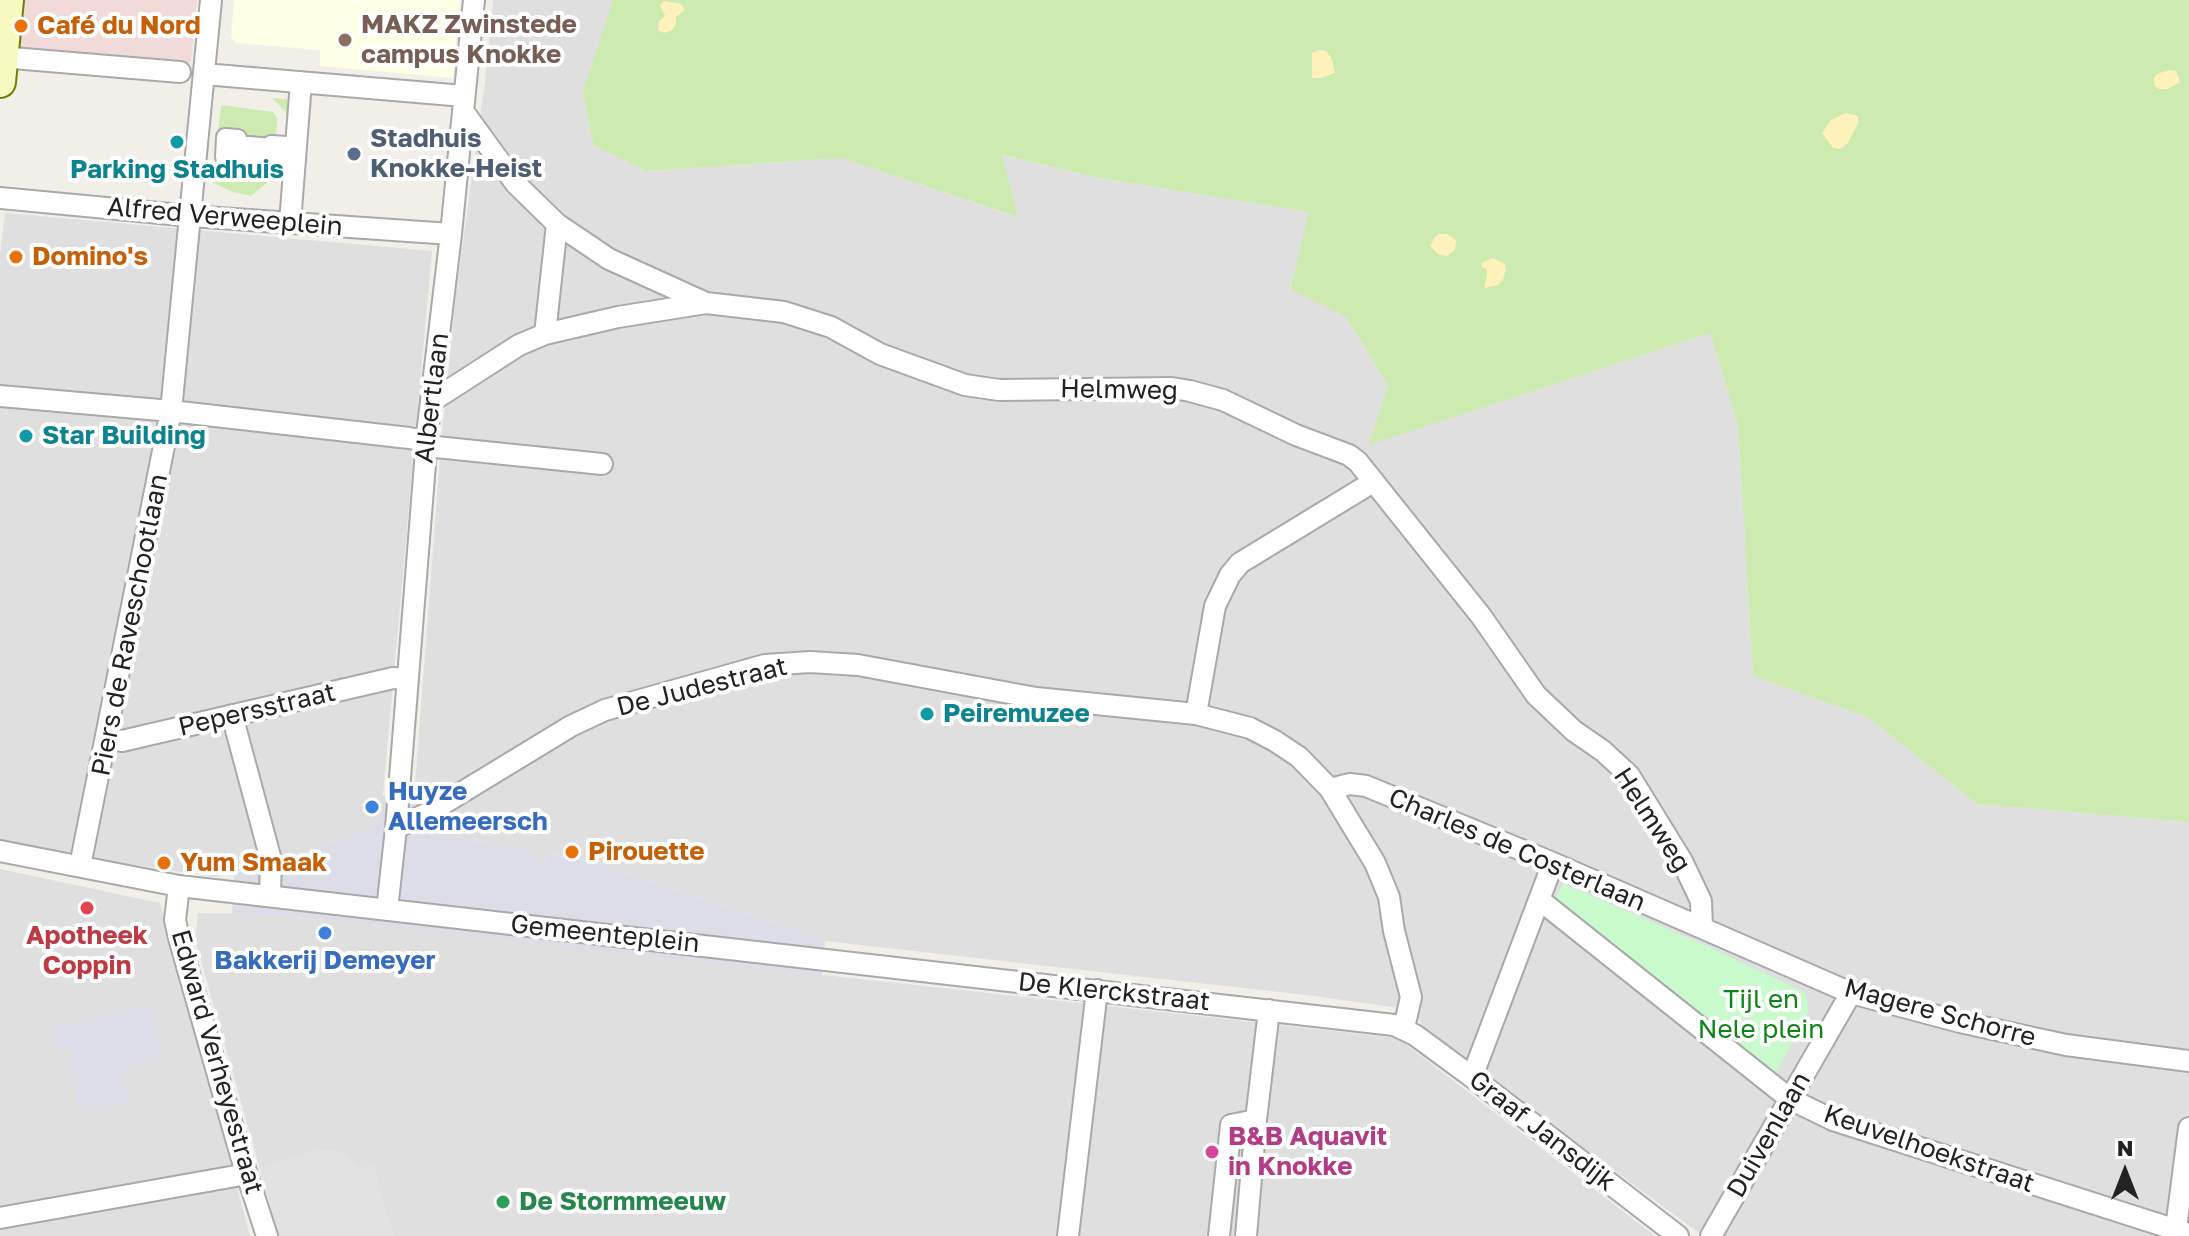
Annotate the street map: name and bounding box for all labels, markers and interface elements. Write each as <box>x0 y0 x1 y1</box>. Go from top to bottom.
place label: MAKZ Zwinstede campus Knokke <box>361 9 577 70</box>
place label: Café du Nord <box>37 10 201 42</box>
marker: Café du Nord <box>12 17 30 35</box>
marker: MAKZ Zwinstede campus Knokke <box>336 31 354 49</box>
place label: Stadhuis Knokke-Heist <box>370 123 542 184</box>
marker: Parking Stadhuis <box>168 133 186 151</box>
marker: Stadhuis Knokke-Heist <box>345 145 363 163</box>
place label: Parking Stadhuis <box>70 154 284 186</box>
street label: Alfred Verweeplein <box>106 191 344 243</box>
place label: Domino's <box>32 241 148 273</box>
marker: Domino's <box>7 248 25 266</box>
street label: Albertlaan <box>409 331 455 465</box>
street label: Helmweg <box>1060 373 1178 407</box>
place label: Star Building <box>42 420 206 452</box>
marker: Star Building <box>17 427 35 445</box>
street label: Piers de Raveschootlaan <box>85 471 175 779</box>
street label: De Judestraat <box>614 651 790 723</box>
street label: Pepersstraat <box>175 677 339 743</box>
place label: Peiremuzee <box>943 698 1090 730</box>
marker: Peiremuzee <box>918 705 936 723</box>
street label: Helmweg <box>1607 762 1697 878</box>
place label: Huyze Allemeersch <box>388 776 548 838</box>
street label: Charles de Costerlaan <box>1384 782 1650 918</box>
marker: Huyze Allemeersch <box>363 798 381 816</box>
place label: Pirouette <box>588 836 704 868</box>
marker: Pirouette <box>563 843 581 861</box>
place label: Yum Smaak <box>180 847 327 879</box>
marker: Yum Smaak <box>155 854 173 872</box>
marker: Apotheek Coppin <box>78 899 96 917</box>
street label: Gemeenteplein <box>509 909 701 959</box>
place label: Apotheek Coppin <box>26 920 148 982</box>
marker: Bakkerij Demeyer <box>316 924 334 942</box>
street label: Edward Verheyestraat <box>164 926 270 1198</box>
place label: Bakkerij Demeyer <box>214 945 436 977</box>
street label: De Klerckstraat <box>1016 966 1212 1018</box>
street label: Magere Schorre <box>1841 972 2039 1054</box>
park label: Tijl en Nele plein <box>1698 984 1824 1046</box>
street label: Graaf Jansdijk <box>1463 1064 1621 1198</box>
street label: Duivenlaan <box>1721 1067 1817 1203</box>
street label: Keuvelhoekstraat <box>1820 1098 2038 1200</box>
place label: B&B Aquavit in Knokke <box>1228 1121 1387 1182</box>
north arrow <box>2085 1132 2165 1212</box>
text: N <box>2117 1134 2133 1161</box>
marker: B&B Aquavit in Knokke <box>1203 1143 1221 1161</box>
place label: De Stormmeeuw <box>519 1186 726 1218</box>
marker: De Stormmeeuw <box>494 1193 512 1211</box>

